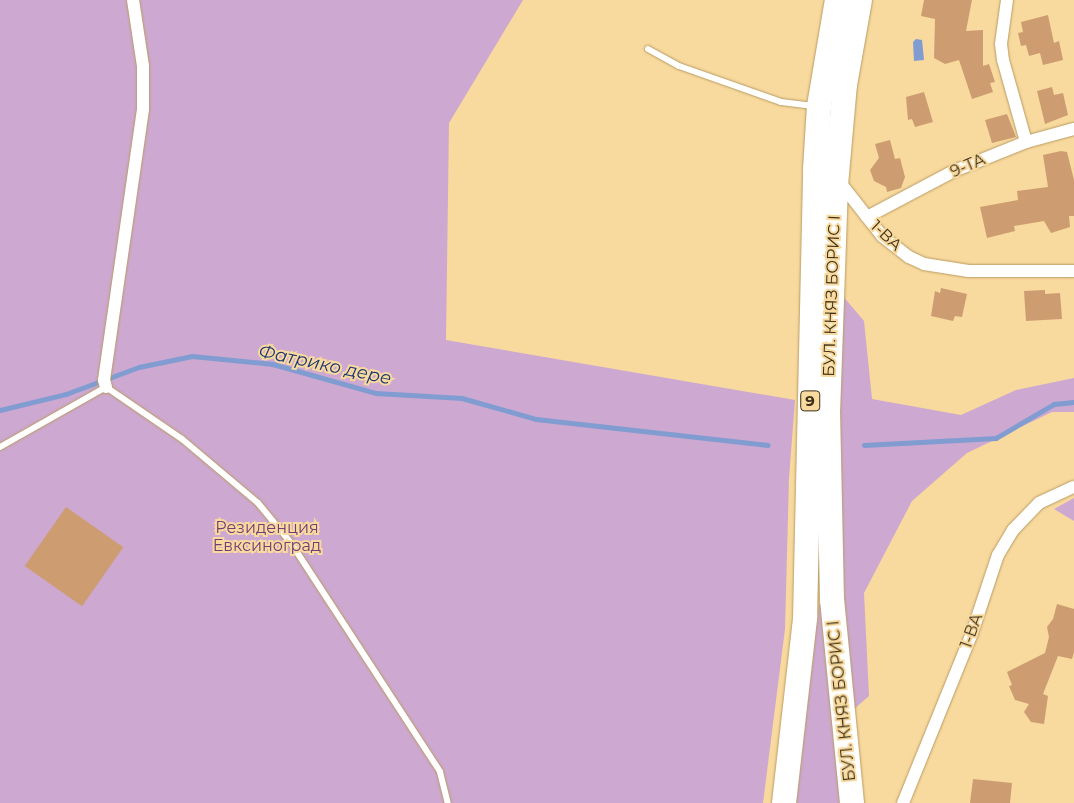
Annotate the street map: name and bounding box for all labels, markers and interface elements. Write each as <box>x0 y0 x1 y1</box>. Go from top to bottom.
street label: 9-ТА <box>948 150 988 182</box>
street label: БУЛ. КНЯЗ БОРИС I <box>820 215 844 377</box>
street label: 1-ВА <box>866 217 906 255</box>
water label: Фатрико дере <box>257 340 393 390</box>
road number: 9 <box>800 388 820 414</box>
park label: Резиденция Евксиноград <box>213 518 321 556</box>
street label: 1-ВА <box>957 611 987 651</box>
street label: БУЛ. КНЯЗ БОРИС I <box>824 620 860 782</box>

